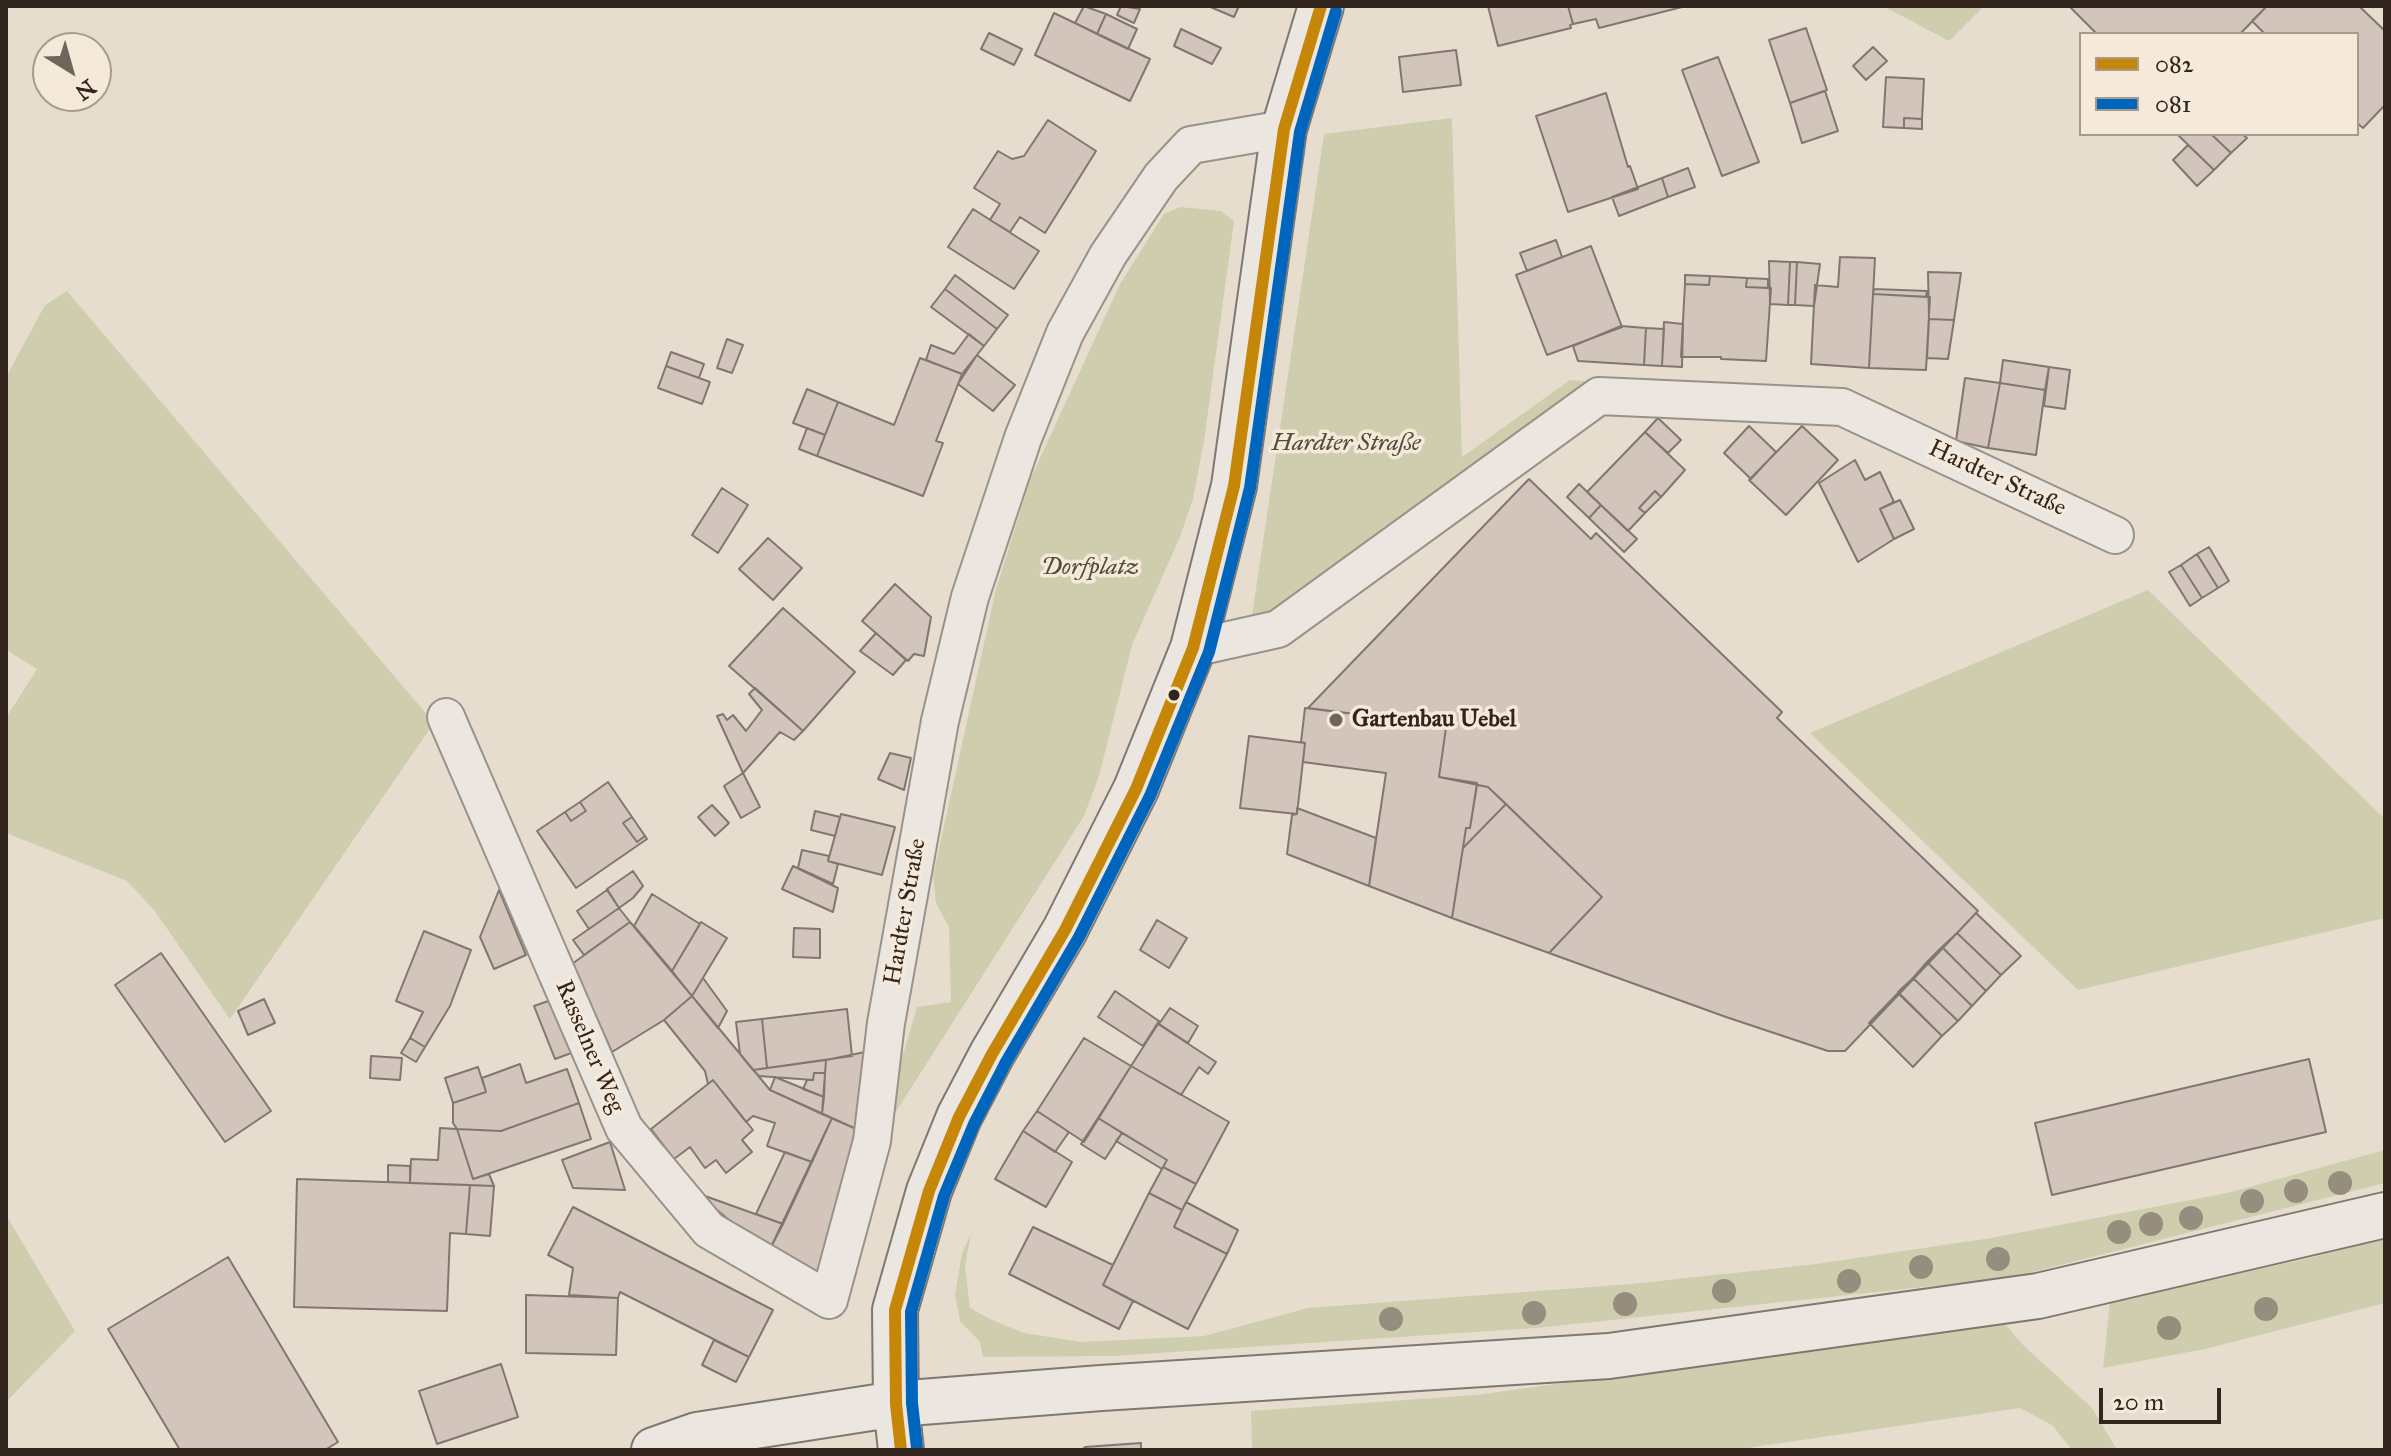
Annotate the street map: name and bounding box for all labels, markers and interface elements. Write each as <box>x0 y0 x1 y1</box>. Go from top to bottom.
north arrow <box>32 32 112 112</box>
legend <box>2079 32 2359 136</box>
text: 082 <box>2155 49 2194 79</box>
text: N <box>70 74 101 106</box>
text: 081 <box>2155 89 2191 119</box>
park label: Hardter Straße <box>1271 430 1421 458</box>
street label: Hardter Straße <box>1924 435 2070 523</box>
park label: Dorfplatz <box>1041 554 1139 582</box>
unlabelled marker <box>1166 687 1182 703</box>
place label: Gartenbau Uebel <box>1352 706 1516 734</box>
marker: Gartenbau Uebel <box>1327 711 1345 729</box>
street label: Hardter Straße <box>879 836 933 988</box>
street label: Rasselner Weg <box>548 976 630 1118</box>
scale bar <box>2103 1372 2225 1422</box>
text: 20 m <box>2113 1387 2164 1417</box>

